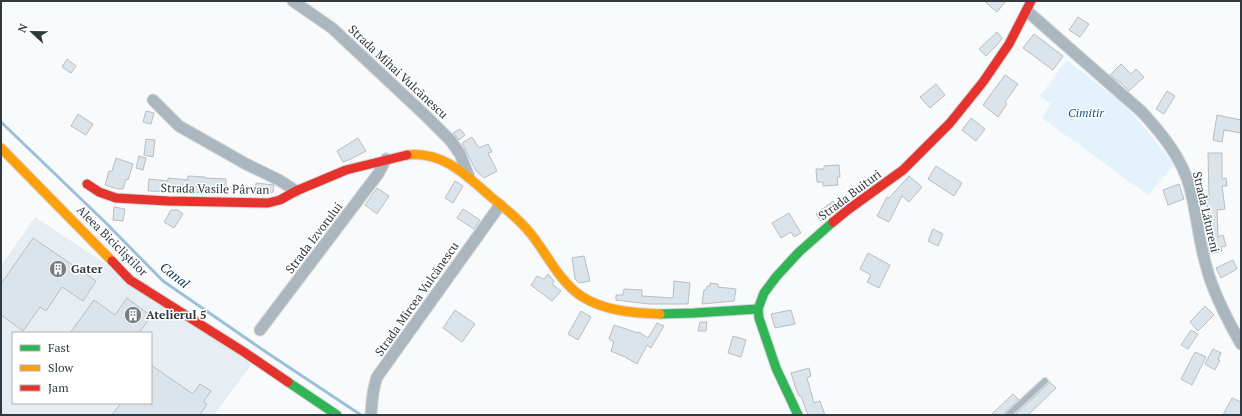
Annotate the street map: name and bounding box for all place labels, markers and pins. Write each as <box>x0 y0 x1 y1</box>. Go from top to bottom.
building icon: Gater <box>48 259 68 279</box>
place label: Gater <box>71 261 103 276</box>
building icon: Atelierul 5 <box>123 305 143 325</box>
place label: Atelierul 5 <box>146 307 207 322</box>

